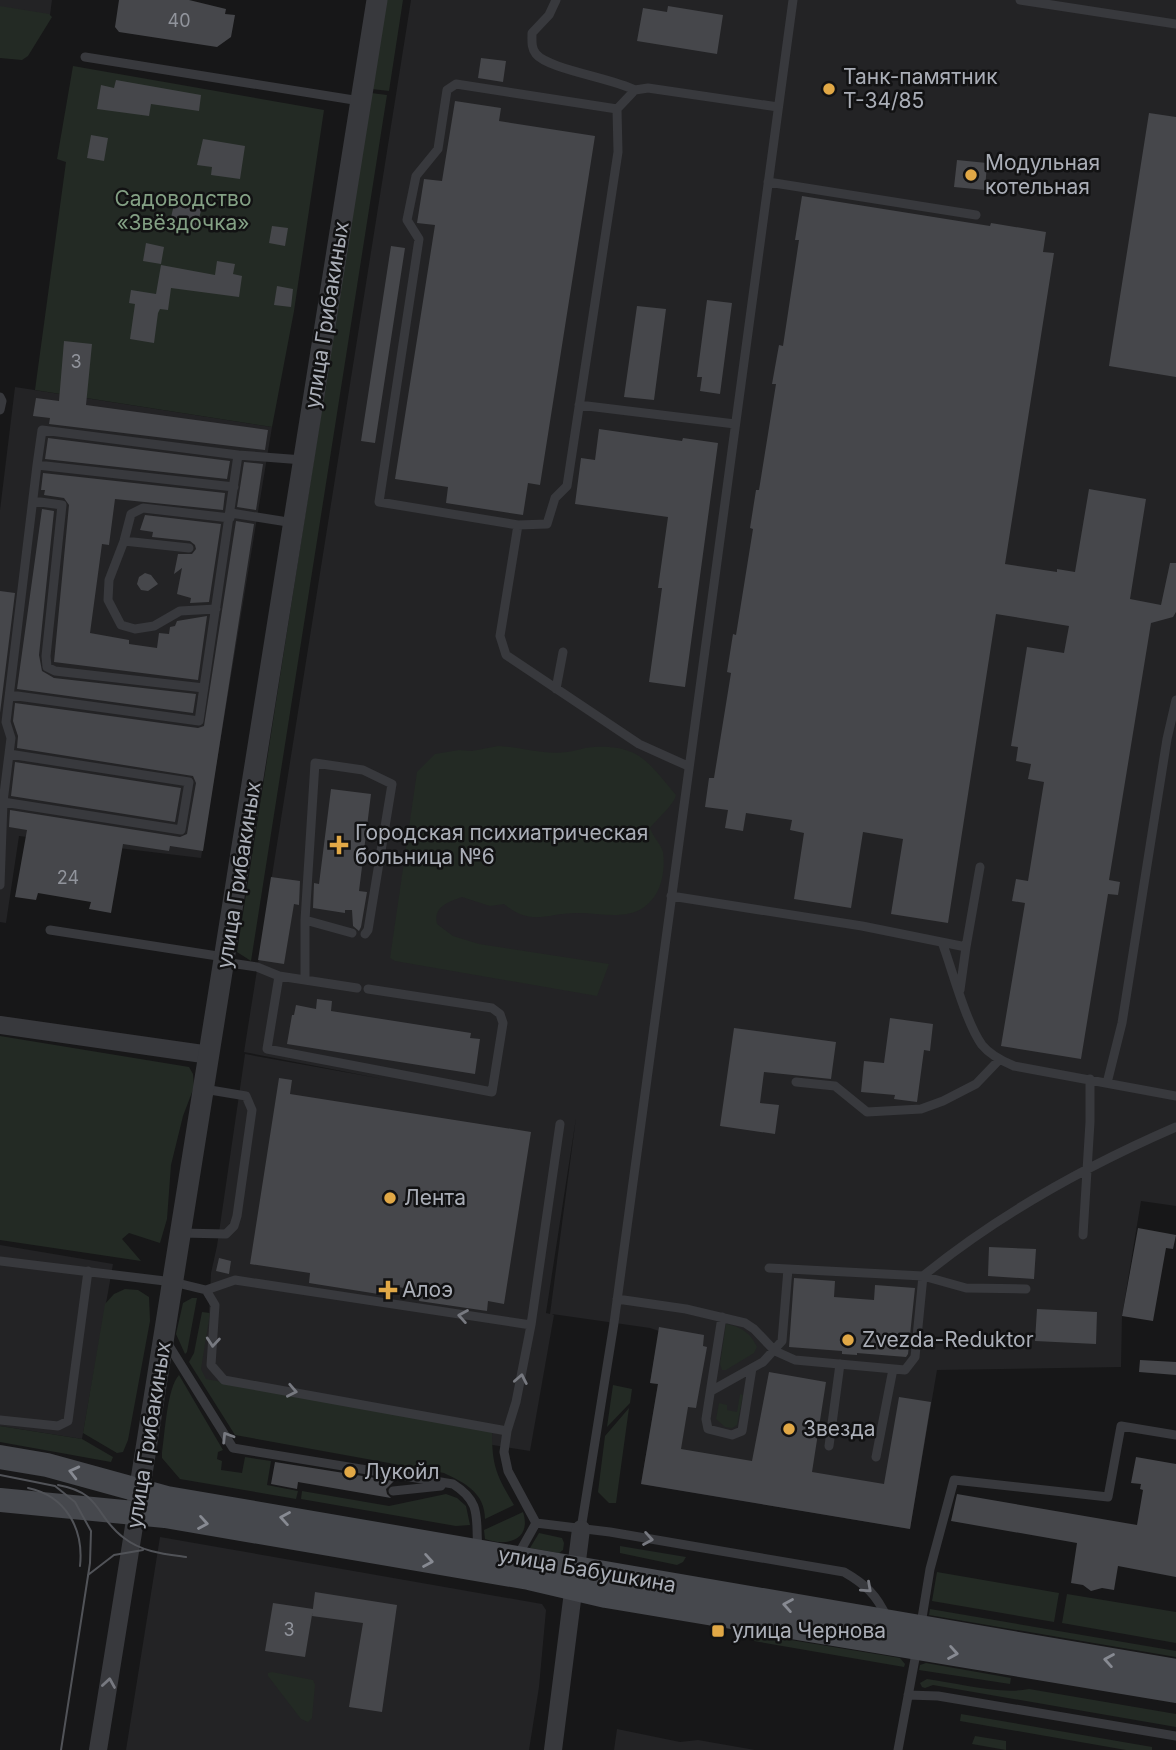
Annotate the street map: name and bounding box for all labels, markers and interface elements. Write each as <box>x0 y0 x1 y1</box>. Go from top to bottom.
house number: 40 <box>168 10 190 31</box>
place label: Танк-памятник Т-34/85 <box>843 64 998 113</box>
marker: Танк-памятник Т-34/85 <box>821 81 837 97</box>
place label: Модульная котельная <box>985 150 1100 199</box>
marker: Модульная котельная <box>963 167 979 183</box>
park label: Садоводство «Звёздочка» <box>114 186 252 235</box>
street label: улица Грибакиных <box>299 220 354 410</box>
house number: 3 <box>70 351 82 372</box>
street label: улица Грибакиных <box>211 780 266 970</box>
place label: Городская психиатрическая больница №6 <box>355 820 648 869</box>
marker: Городская психиатрическая больница №6 <box>329 835 349 855</box>
house number: 24 <box>57 867 79 888</box>
place label: Лента <box>404 1185 466 1210</box>
marker: Лента <box>382 1190 398 1206</box>
place label: Алоэ <box>402 1277 453 1302</box>
marker: Алоэ <box>380 1282 396 1298</box>
one-way arrow <box>457 1309 469 1324</box>
place label: Zvezda-Reduktor <box>862 1327 1034 1352</box>
marker: Zvezda-Reduktor <box>840 1332 856 1348</box>
one-way arrow <box>206 1337 221 1348</box>
street label: улица Грибакиных <box>121 1340 176 1530</box>
one-way arrow <box>513 1373 528 1385</box>
one-way arrow <box>286 1382 298 1397</box>
place label: Звезда <box>803 1416 875 1441</box>
marker: Звезда <box>781 1421 797 1437</box>
one-way arrow <box>222 1432 235 1445</box>
place label: Лукойл <box>364 1459 440 1484</box>
marker: Лукойл <box>342 1464 358 1480</box>
one-way arrow <box>68 1466 80 1480</box>
one-way arrow <box>279 1511 291 1526</box>
one-way arrow <box>198 1515 209 1530</box>
one-way arrow <box>642 1531 654 1546</box>
street label: улица Бабушкина <box>496 1542 678 1597</box>
one-way arrow <box>422 1552 434 1567</box>
one-way arrow <box>859 1580 872 1593</box>
one-way arrow <box>782 1598 794 1613</box>
place label: улица Чернова <box>732 1618 886 1643</box>
house number: 3 <box>283 1619 295 1640</box>
marker: улица Чернова <box>710 1623 726 1639</box>
one-way arrow <box>947 1645 959 1660</box>
one-way arrow <box>1103 1653 1115 1668</box>
one-way arrow <box>101 1677 116 1689</box>

